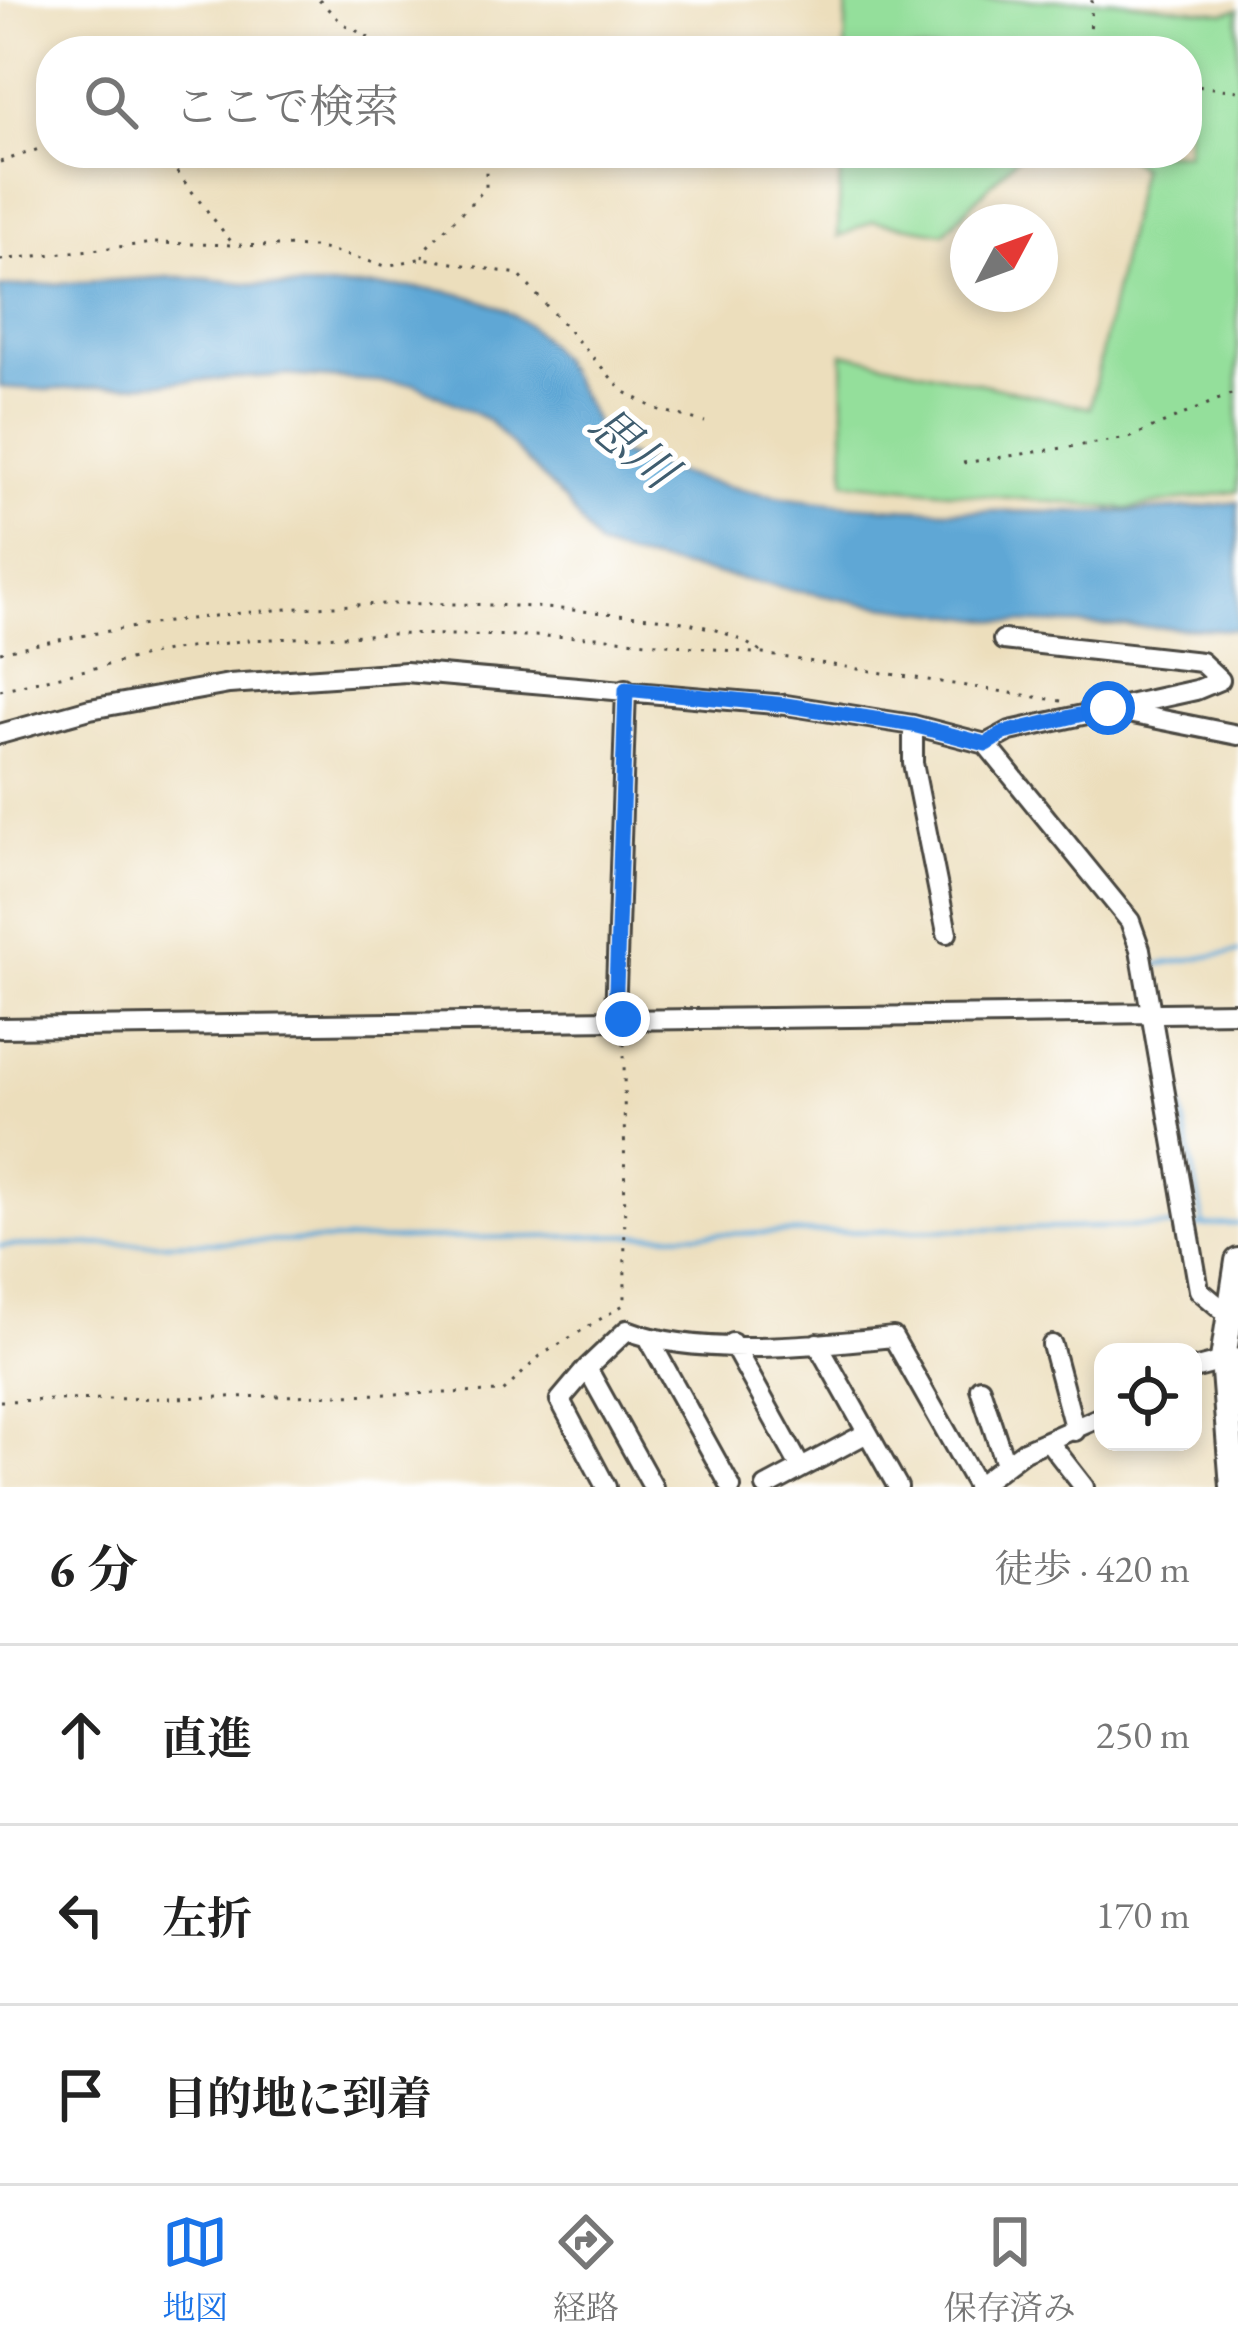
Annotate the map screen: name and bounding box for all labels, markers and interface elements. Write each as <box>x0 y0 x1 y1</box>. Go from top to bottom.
search box <box>36 36 1202 168</box>
icon: search <box>78 69 144 135</box>
text: ここで検索 <box>174 77 399 135</box>
north arrow <box>950 204 1058 312</box>
water label: 思川 <box>576 392 694 505</box>
route start <box>1081 681 1135 735</box>
route end <box>596 992 650 1046</box>
map controls <box>1094 1343 1202 1451</box>
button: locate <box>1094 1343 1202 1451</box>
text: 6 分 <box>48 1536 138 1602</box>
text: 徒歩 · 420 m <box>994 1543 1190 1594</box>
icon: ahead <box>48 1702 114 1768</box>
text: 直進 <box>162 1709 252 1767</box>
text: 250 m <box>1096 1709 1190 1760</box>
icon: left <box>48 1882 114 1948</box>
text: 左折 <box>162 1889 252 1947</box>
text: 170 m <box>1096 1889 1190 1940</box>
icon: arrive <box>48 2062 114 2128</box>
text: 目的地に到着 <box>162 2069 432 2127</box>
tab: 地図 <box>162 2209 228 2329</box>
tab: 経路 <box>553 2209 619 2329</box>
tab: 保存済み <box>944 2209 1076 2329</box>

